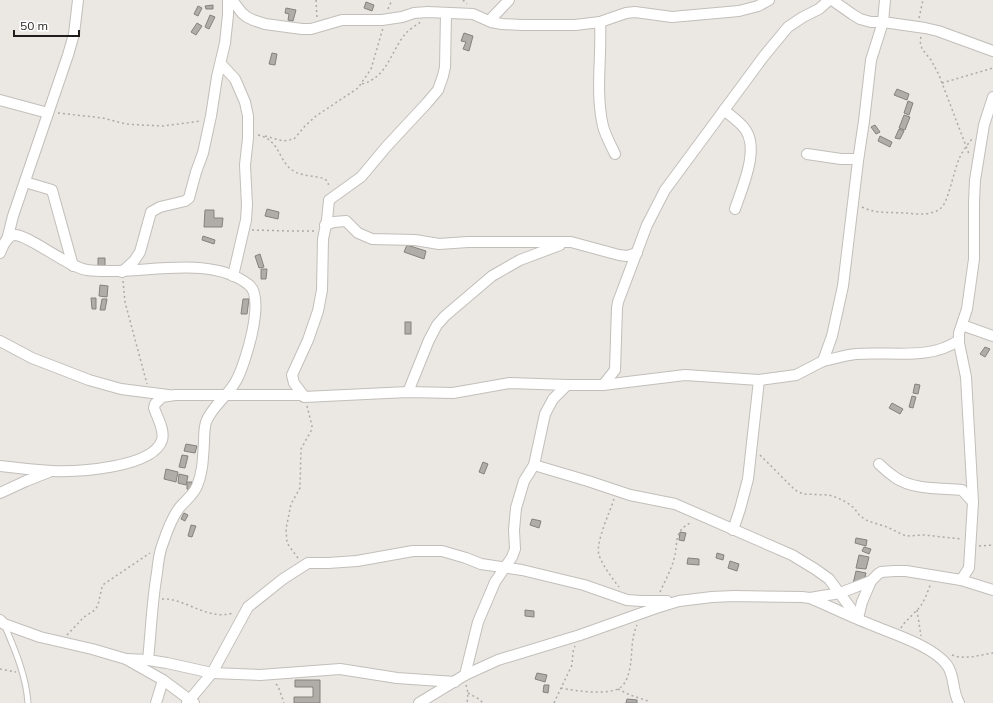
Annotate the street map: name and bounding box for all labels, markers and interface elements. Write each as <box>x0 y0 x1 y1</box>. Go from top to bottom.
scale bar <box>14 12 79 38</box>
text: 50 m <box>20 18 48 33</box>

